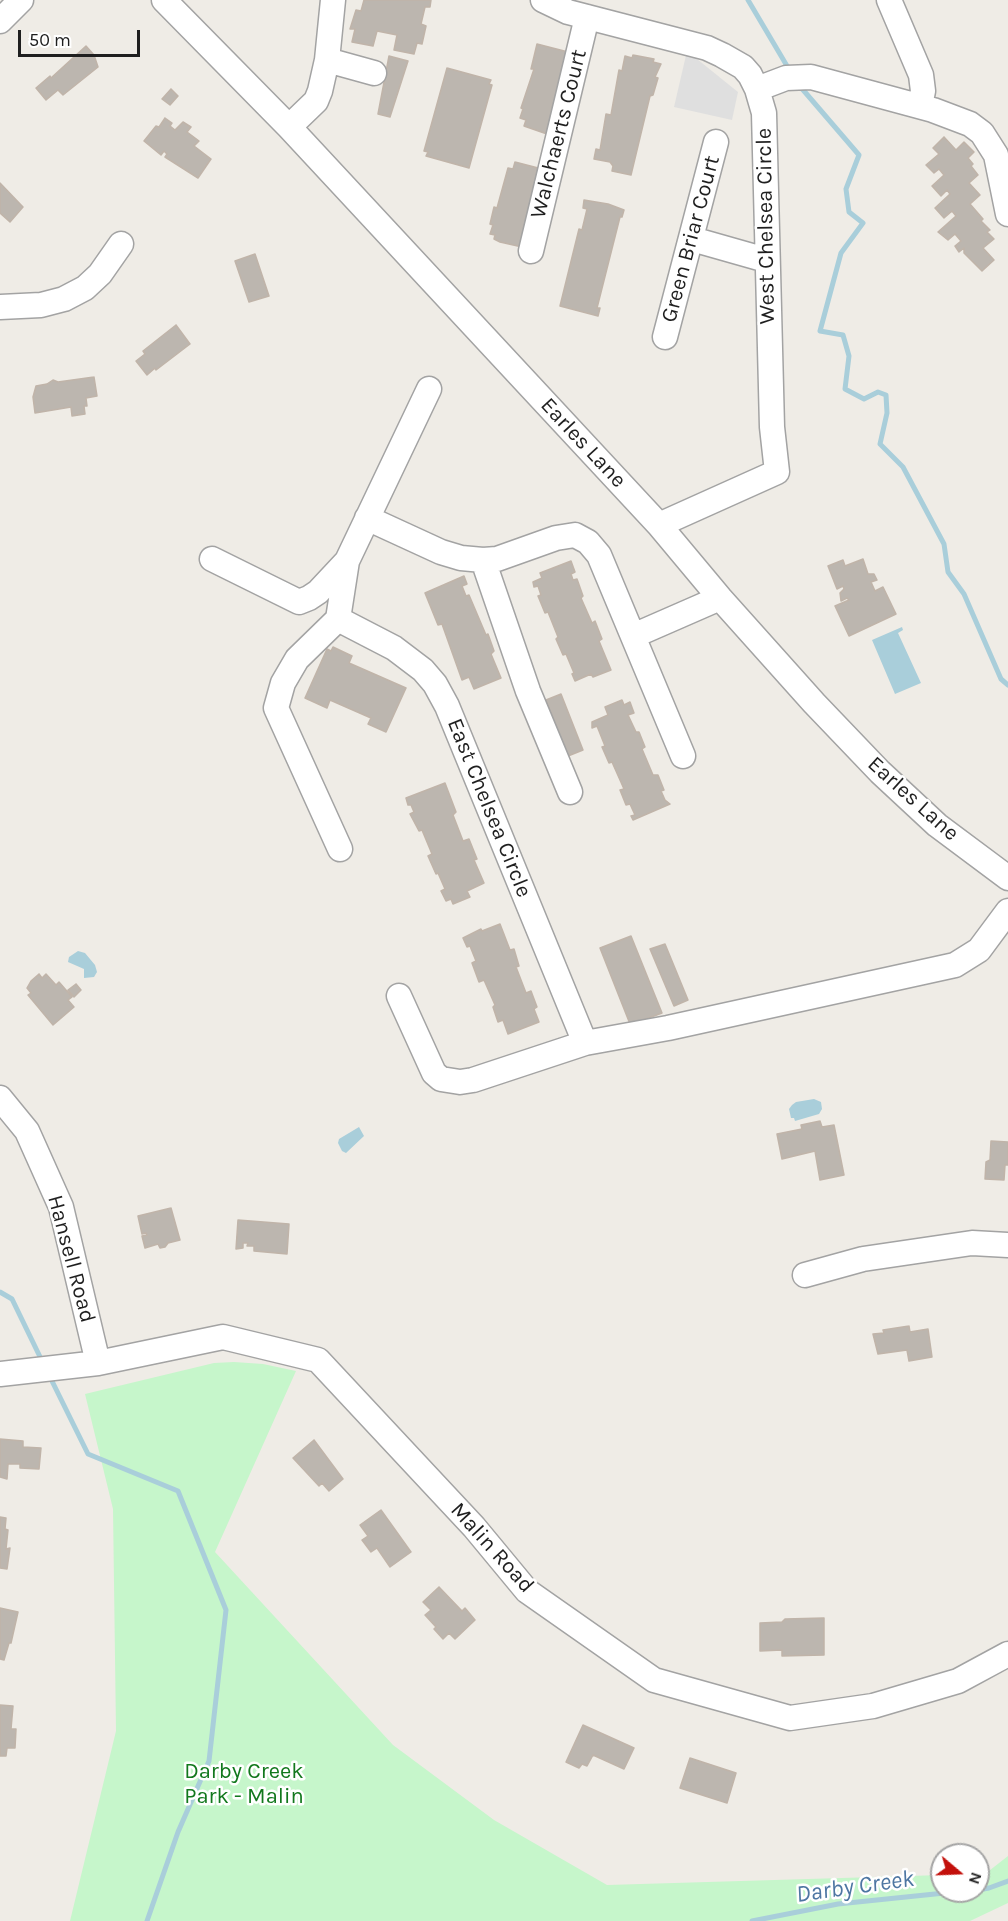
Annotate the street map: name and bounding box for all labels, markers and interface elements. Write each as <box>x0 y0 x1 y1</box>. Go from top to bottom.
scale bar <box>21 18 142 56</box>
text: 50 m <box>29 29 71 51</box>
street label: Walchaerts Court <box>525 47 593 221</box>
street label: West Chelsea Circle <box>751 128 781 324</box>
street label: Green Briar Court <box>656 153 726 325</box>
street label: Earles Lane <box>535 392 631 494</box>
street label: East Chelsea Circle <box>441 715 537 901</box>
street label: Earles Lane <box>862 751 964 847</box>
street label: Hansell Road <box>41 1192 101 1326</box>
street label: Malin Road <box>445 1497 539 1599</box>
park label: Darby Creek Park - Malin <box>184 1759 304 1810</box>
north arrow <box>930 1843 990 1903</box>
water label: Darby Creek <box>794 1864 916 1910</box>
text: N <box>965 1870 986 1887</box>

